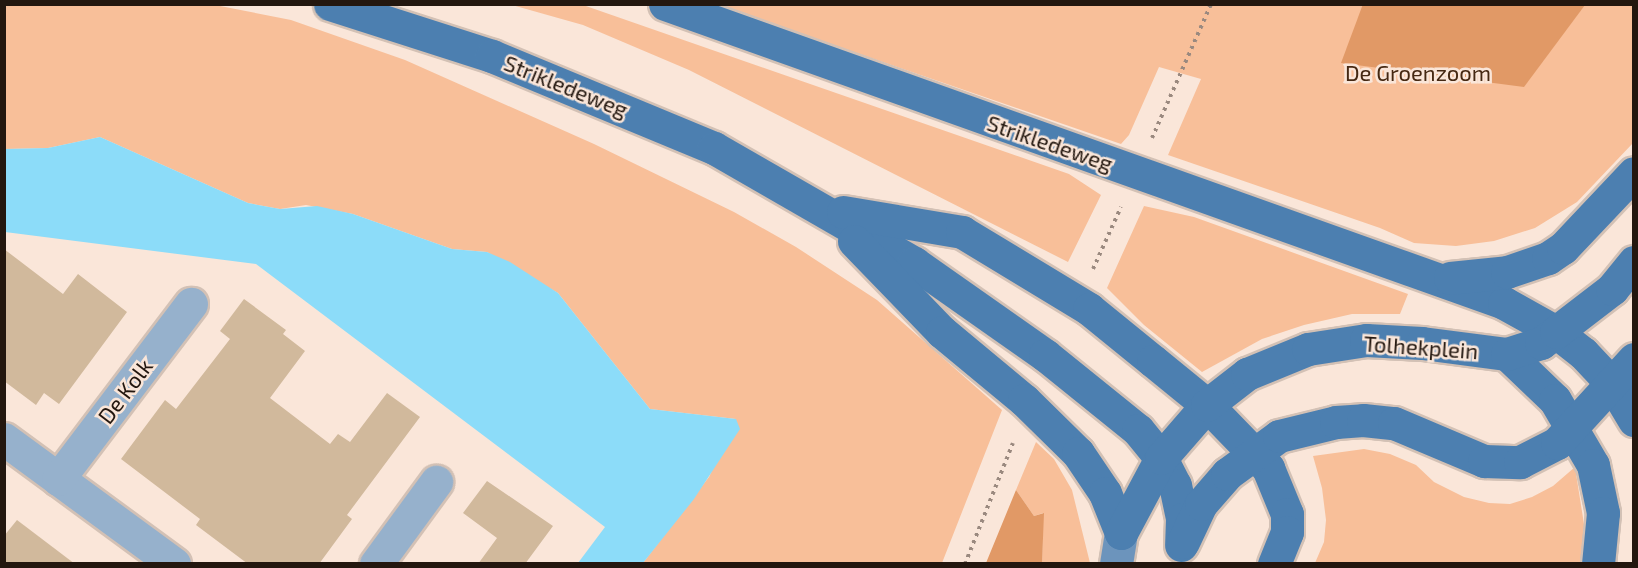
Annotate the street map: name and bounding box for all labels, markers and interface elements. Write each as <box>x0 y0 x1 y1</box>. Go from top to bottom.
street label: Strikledeweg <box>500 49 632 123</box>
park label: De Groenzoom <box>1345 60 1491 86</box>
street label: Strikledeweg <box>984 109 1116 177</box>
street label: Tolhekplein <box>1363 330 1479 364</box>
street label: De Kolk <box>92 353 158 429</box>

